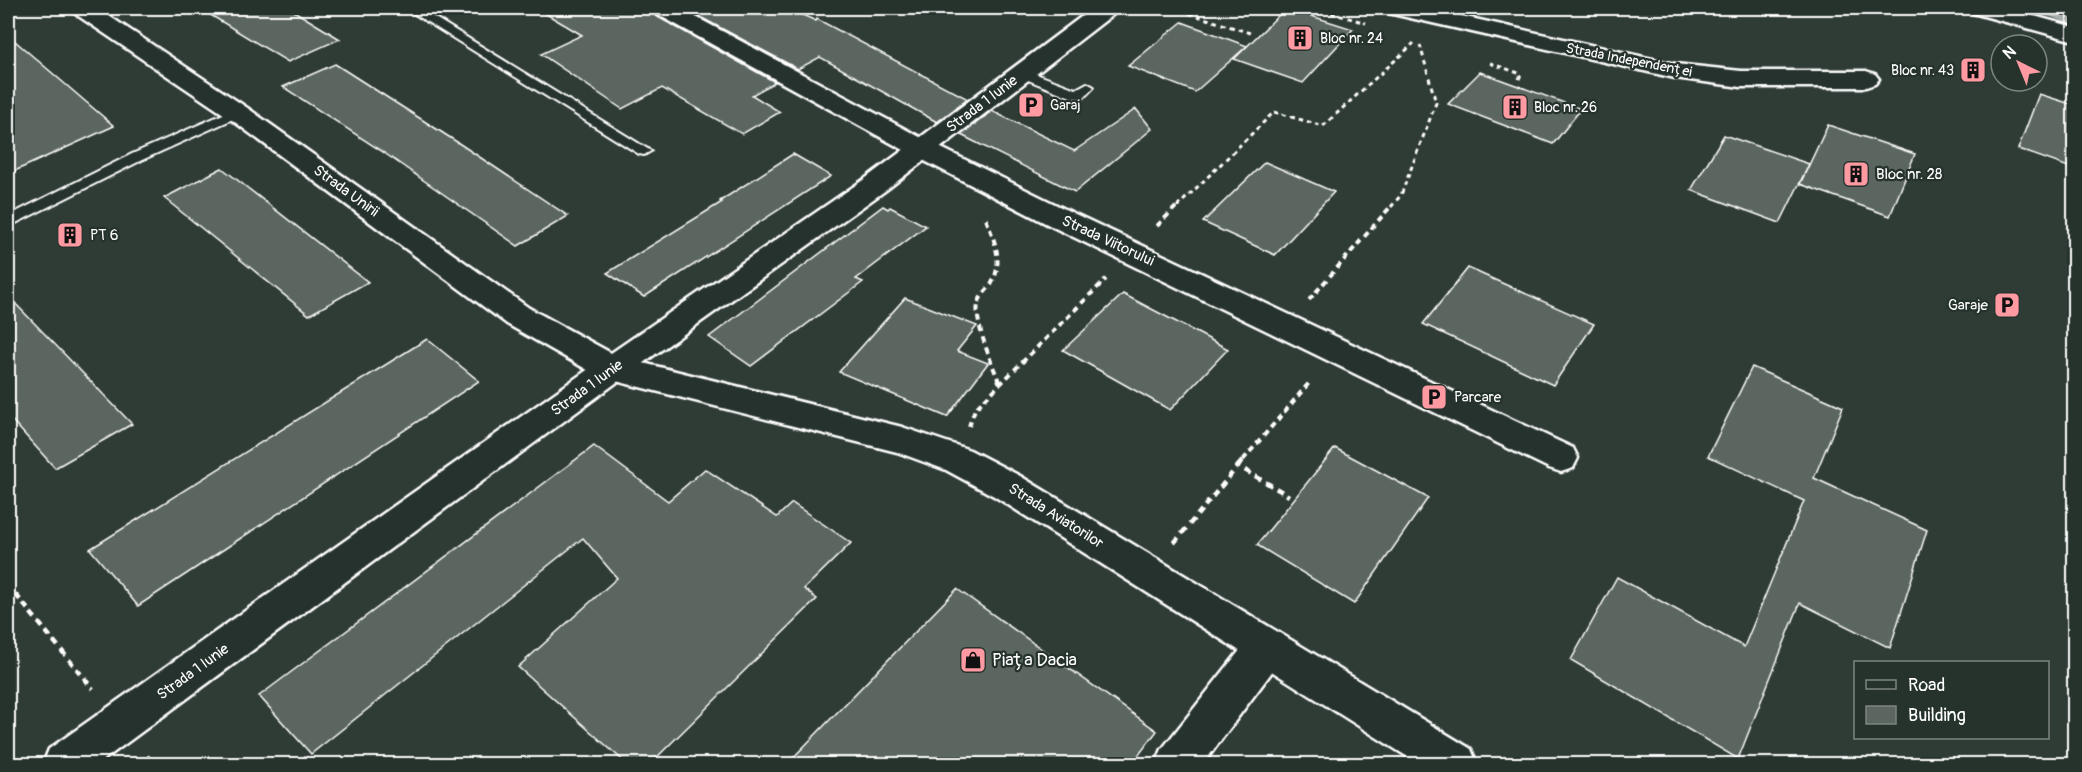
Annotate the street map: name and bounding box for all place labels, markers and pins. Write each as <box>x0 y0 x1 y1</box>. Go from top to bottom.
building icon: Bloc nr. 24 <box>1285 23 1315 53</box>
place label: Bloc nr. 24 <box>1320 30 1383 47</box>
building icon: Bloc nr. 43 <box>1958 55 1988 85</box>
place label: Bloc nr. 43 <box>1891 62 1954 79</box>
parking icon: Garaj <box>1016 90 1046 120</box>
building icon: Bloc nr. 26 <box>1500 92 1530 122</box>
place label: Garaj <box>1050 97 1081 114</box>
place label: Bloc nr. 26 <box>1534 99 1597 116</box>
building icon: Bloc nr. 28 <box>1841 159 1871 189</box>
place label: Bloc nr. 28 <box>1876 165 1943 184</box>
building icon: PT 6 <box>55 220 85 250</box>
place label: PT 6 <box>90 226 119 245</box>
parking icon: Garaje <box>1992 290 2022 320</box>
place label: Garaje <box>1948 296 1989 315</box>
parking icon: Parcare <box>1419 382 1449 412</box>
place label: Parcare <box>1454 388 1502 407</box>
shop icon: Piața Dacia <box>958 645 988 675</box>
place label: Piața Dacia <box>992 649 1077 672</box>

